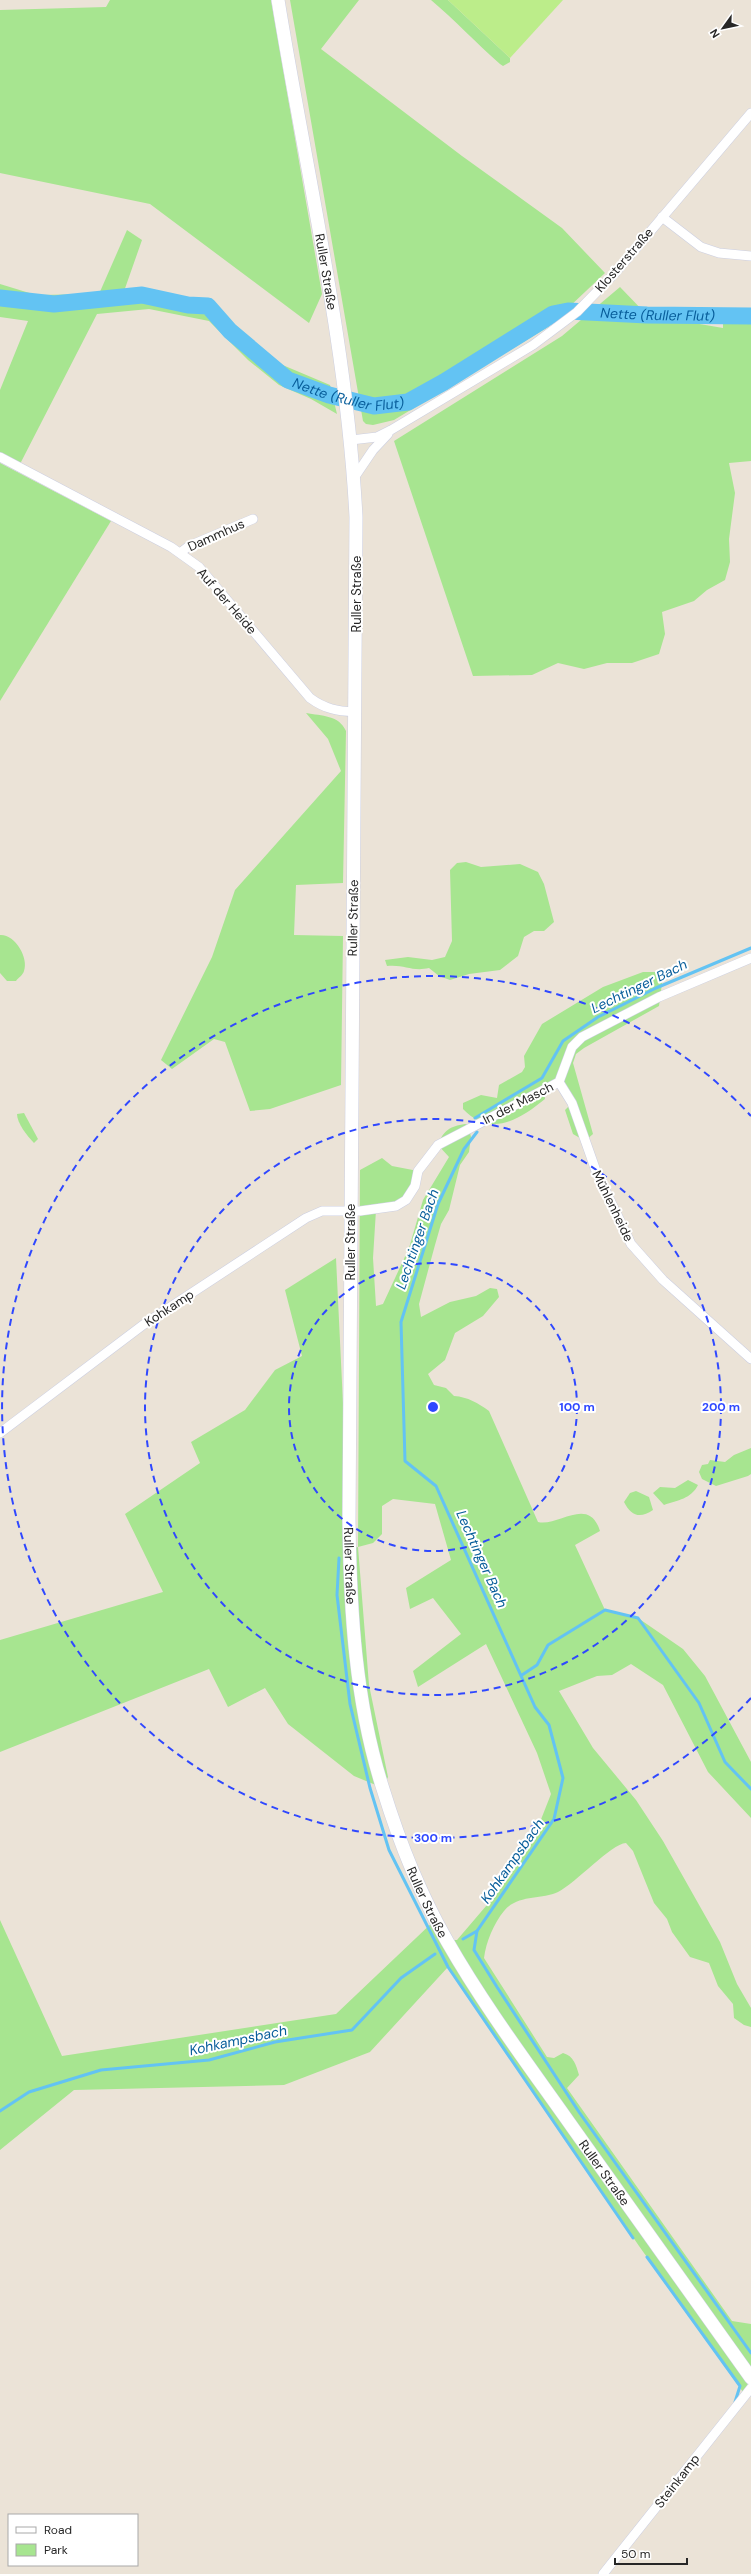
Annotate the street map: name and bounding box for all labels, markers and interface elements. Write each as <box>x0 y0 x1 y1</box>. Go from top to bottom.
north arrow <box>703 8 743 48</box>
text: N <box>707 26 723 41</box>
street label: Klosterstraße <box>591 224 657 296</box>
street label: Ruller Straße <box>312 232 341 311</box>
water label: Nette (Ruller Flut) <box>600 304 715 325</box>
water label: Nette (Ruller Flut) <box>290 373 405 415</box>
street label: Dammhus <box>185 515 247 555</box>
street label: Ruller Straße <box>348 556 365 632</box>
street label: Auf der Heide <box>194 564 260 638</box>
street label: Ruller Straße <box>344 879 362 957</box>
water label: Lechtinger Bach <box>588 955 690 1017</box>
street label: In der Masch <box>480 1078 556 1128</box>
street label: Mühlenheide <box>588 1168 638 1244</box>
water label: Lechtinger Bach <box>391 1186 443 1292</box>
street label: Ruller Straße <box>342 1204 359 1280</box>
street label: Kohkamp <box>141 1286 197 1330</box>
text: 100 m <box>559 1399 595 1415</box>
text: 200 m <box>702 1399 740 1415</box>
centre of rings <box>426 1400 440 1414</box>
water label: Lechtinger Bach <box>452 1507 512 1611</box>
street label: Ruller Straße <box>341 1527 360 1605</box>
water label: Kohkampsbach <box>476 1815 548 1907</box>
text: 300 m <box>414 1830 452 1846</box>
street label: Ruller Straße <box>403 1864 452 1941</box>
water label: Kohkampsbach <box>188 2021 288 2059</box>
street label: Ruller Straße <box>575 2136 634 2209</box>
street label: Steinkamp <box>651 2451 703 2511</box>
legend <box>8 2514 138 2566</box>
text: Road <box>44 2522 72 2538</box>
scale bar <box>615 2540 687 2566</box>
text: Park <box>44 2542 68 2558</box>
text: 50 m <box>621 2546 650 2562</box>

